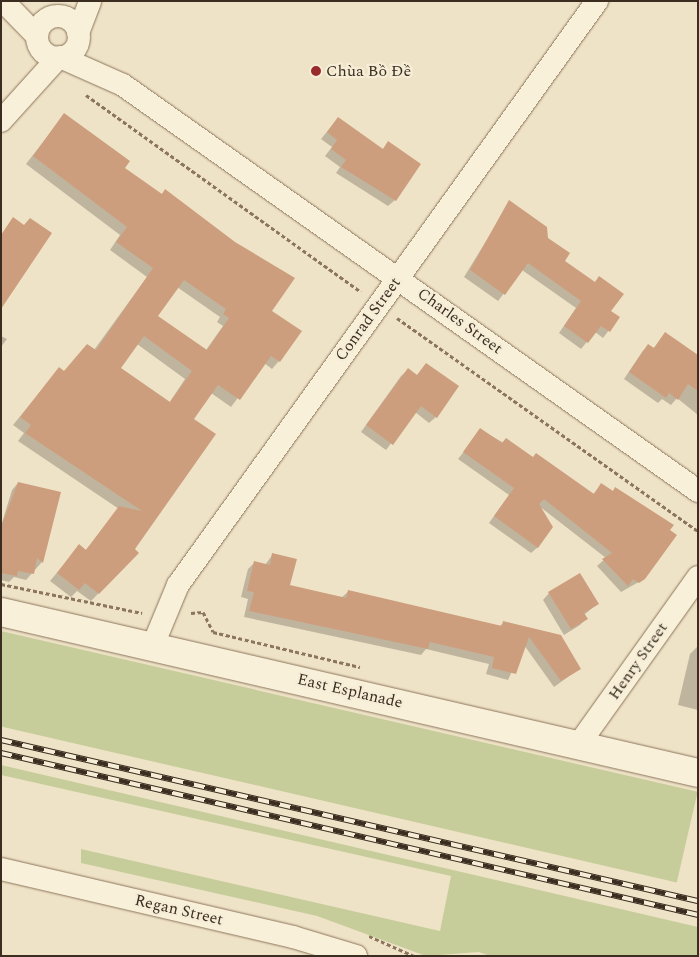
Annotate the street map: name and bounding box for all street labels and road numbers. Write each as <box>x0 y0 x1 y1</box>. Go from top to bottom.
street label: Conrad Street <box>331 273 405 365</box>
street label: Charles Street <box>414 284 506 358</box>
street label: Henry Street <box>604 619 672 703</box>
street label: East Esplanade <box>296 670 404 712</box>
street label: Regan Street <box>133 891 225 929</box>

